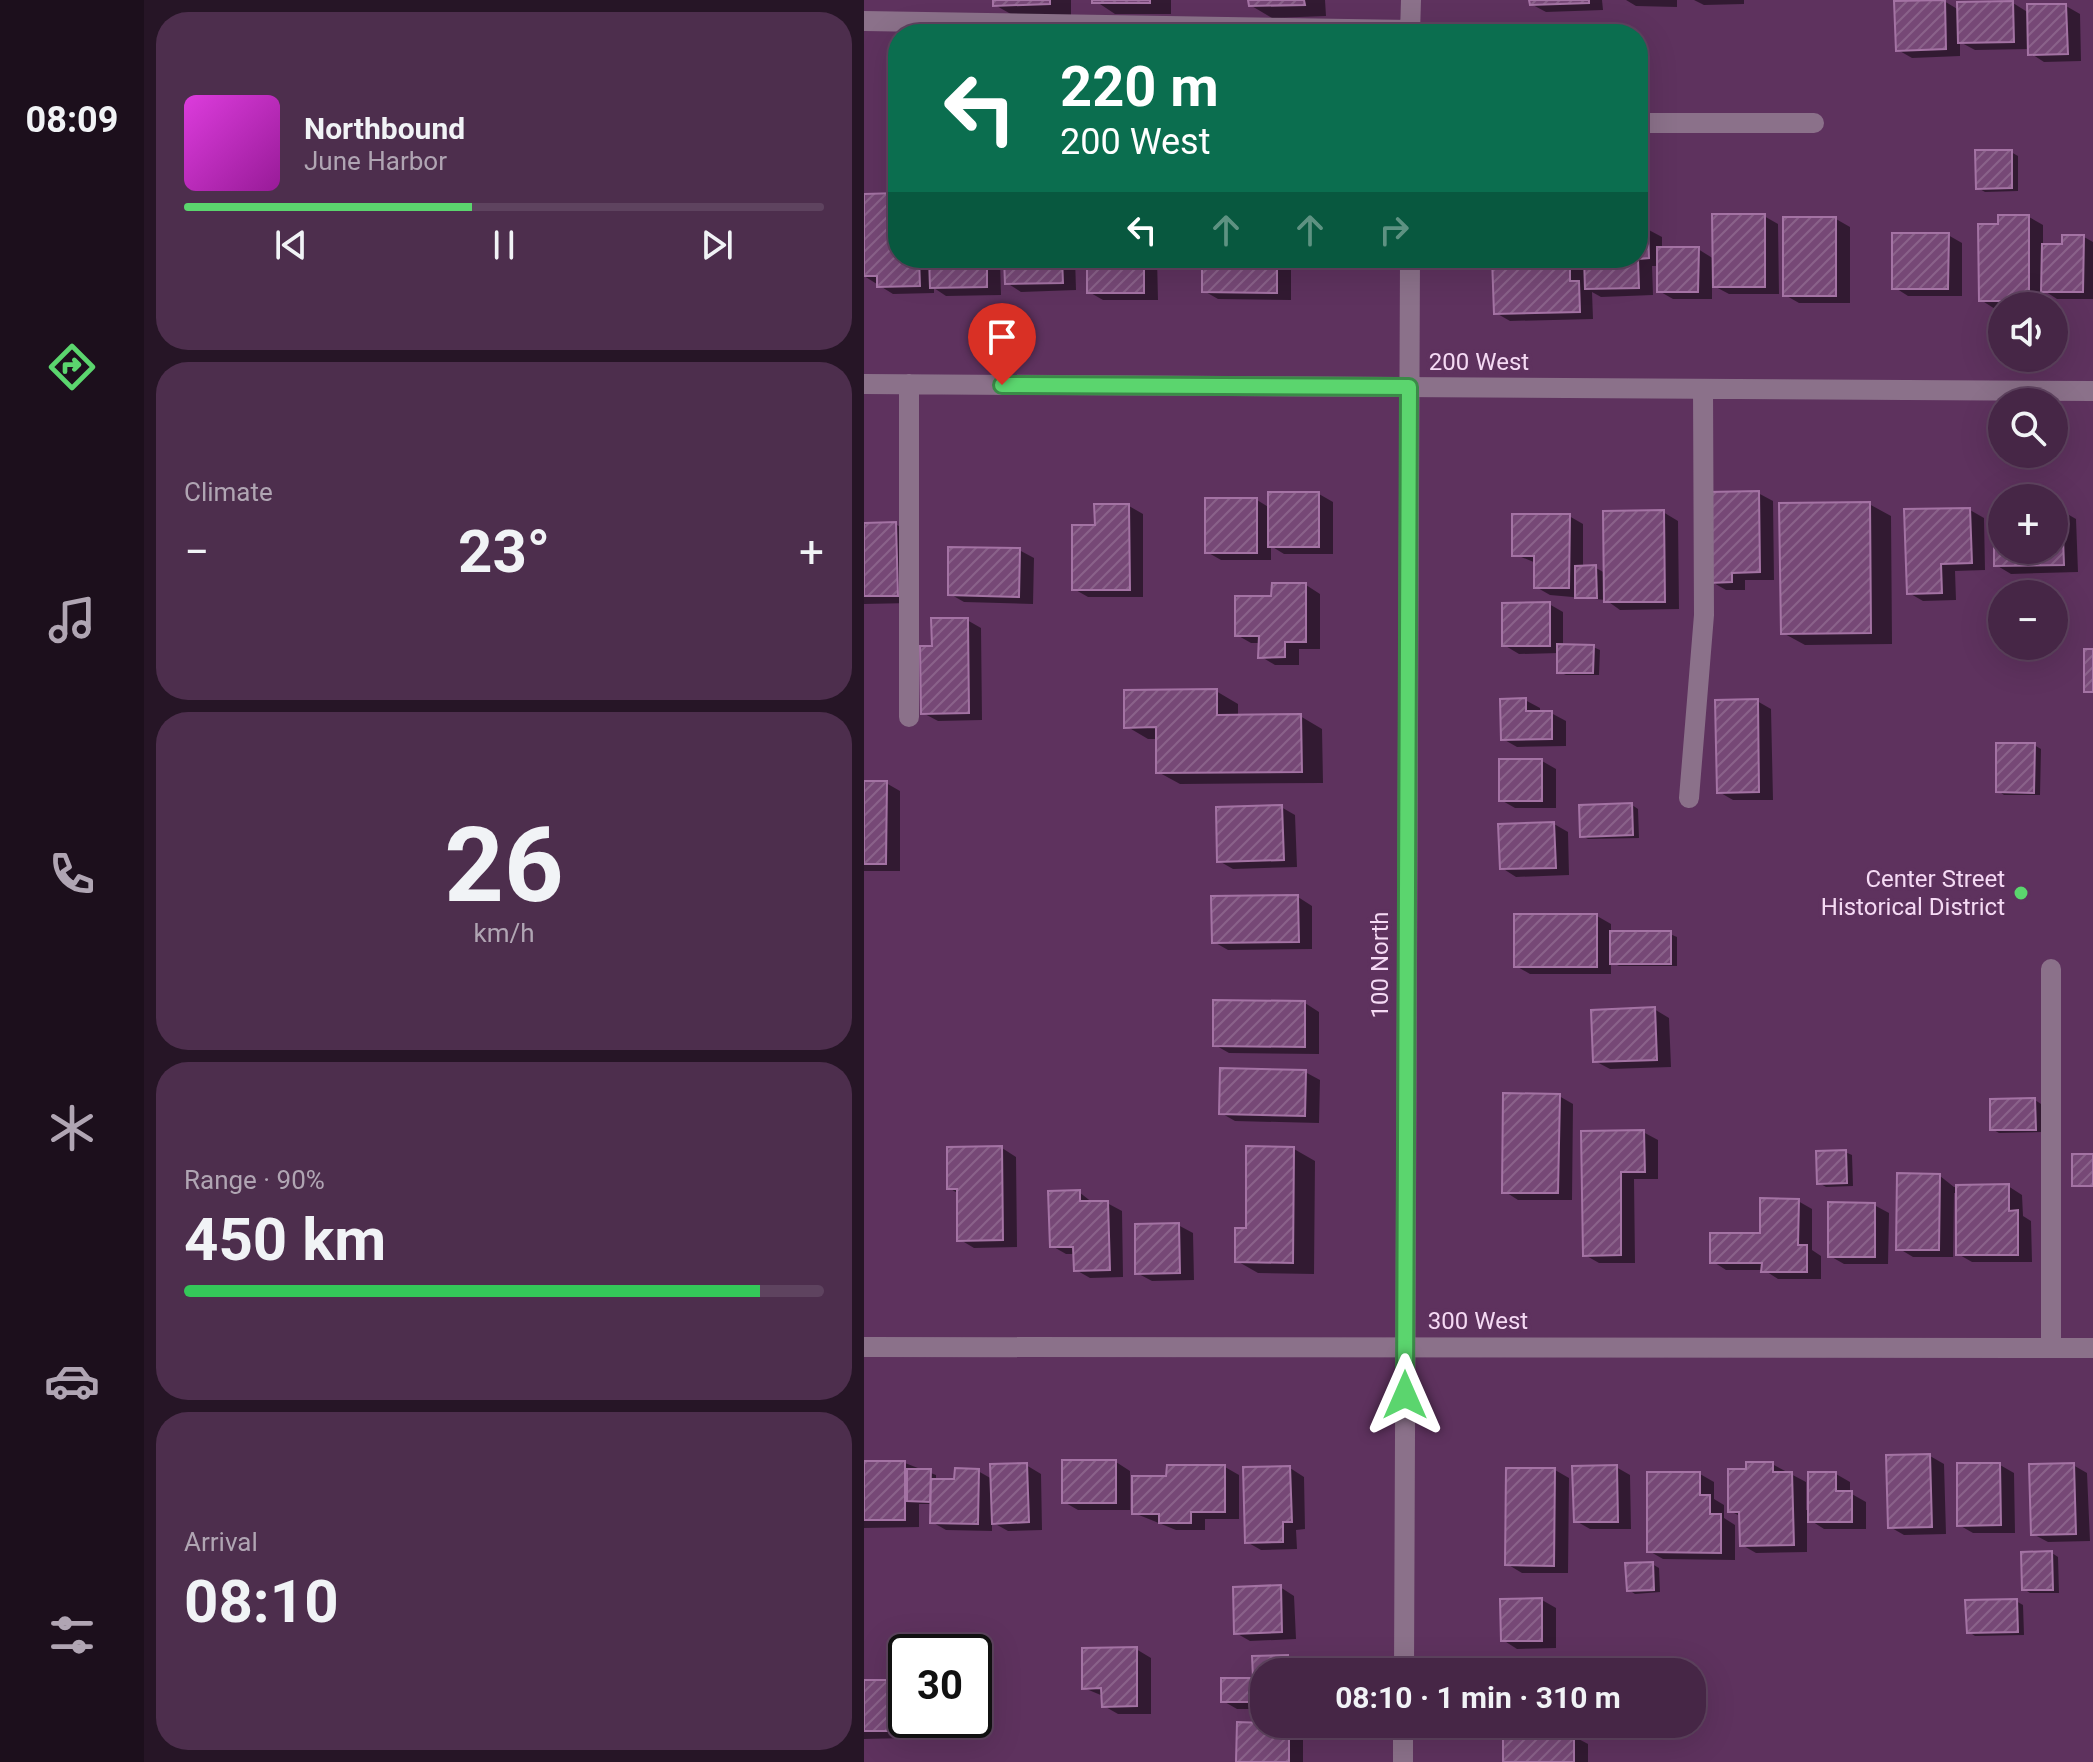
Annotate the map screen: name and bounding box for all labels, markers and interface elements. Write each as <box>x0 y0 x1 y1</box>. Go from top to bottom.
text: 220 m <box>1060 54 1219 120</box>
icon: left <box>928 56 1032 160</box>
text: 08:09 <box>26 99 118 141</box>
text: Northbound <box>304 111 465 146</box>
text: 200 West <box>1060 121 1210 163</box>
text: June Harbor <box>304 146 447 176</box>
icon: left <box>1120 208 1164 252</box>
icon: ahead <box>1204 208 1248 252</box>
icon: ahead <box>1288 208 1332 252</box>
icon: right <box>1372 208 1416 252</box>
icon: previous <box>269 223 313 267</box>
icon: pause <box>482 223 526 267</box>
icon: next <box>695 223 739 267</box>
map controls <box>1988 292 2068 660</box>
button: sound <box>1988 292 2068 372</box>
pin <box>968 303 1036 385</box>
icon: arrive <box>980 315 1024 359</box>
icon: directions <box>44 339 100 395</box>
street label: 200 West <box>1429 348 1529 376</box>
button: search <box>1988 388 2068 468</box>
text: Climate <box>184 477 273 507</box>
button: + <box>1988 484 2068 564</box>
text: 23° <box>458 516 550 587</box>
text: − <box>184 526 209 578</box>
text: + <box>799 526 824 578</box>
button: − <box>1988 580 2068 660</box>
icon: music <box>44 592 100 648</box>
text: 26 <box>444 805 564 926</box>
icon: phone <box>44 846 100 902</box>
place label: Center Street Historical District <box>1821 865 2005 921</box>
marker: Center Street Historical District <box>2012 884 2030 902</box>
street label: 100 North <box>1366 911 1394 1019</box>
text: km/h <box>473 918 535 948</box>
icon: climate <box>44 1100 100 1156</box>
text: Range · 90% <box>184 1165 325 1195</box>
text: 450 km <box>184 1204 386 1275</box>
street label: 300 West <box>1428 1307 1528 1335</box>
icon: car <box>44 1353 100 1409</box>
position arrow <box>1363 1353 1447 1437</box>
text: Arrival <box>184 1527 258 1557</box>
text: 08:10 <box>184 1566 339 1637</box>
icon: filters <box>44 1607 100 1663</box>
speed limit sign: 30 <box>888 1634 992 1738</box>
text: 08:10 · 1 min · 310 m <box>1335 1680 1621 1715</box>

